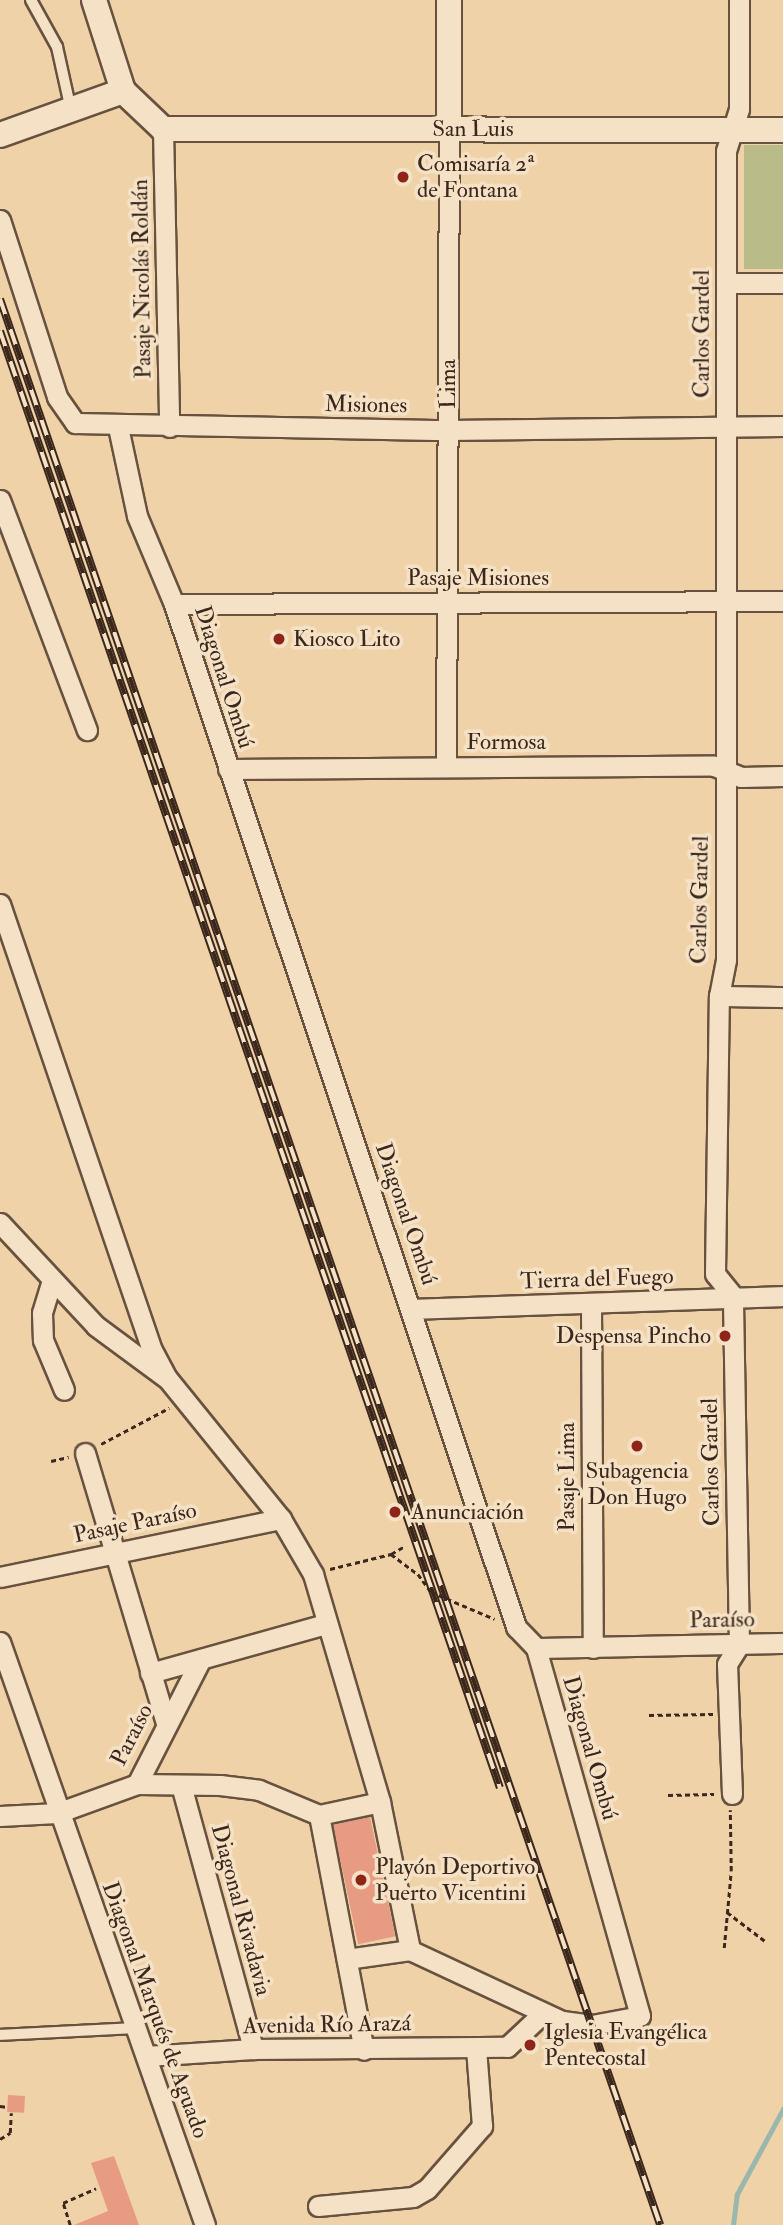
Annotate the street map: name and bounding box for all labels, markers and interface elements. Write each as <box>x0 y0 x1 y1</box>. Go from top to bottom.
street label: San Luis <box>432 115 514 143</box>
place label: Comisaría 2ª de Fontana <box>417 150 535 204</box>
marker: Comisaría 2ª de Fontana <box>395 169 411 185</box>
street label: Pasaje Nicolás Roldán <box>126 179 158 379</box>
street label: Carlos Gardel <box>688 270 716 398</box>
street label: Lima <box>434 359 462 409</box>
street label: Misiones <box>324 390 408 420</box>
street label: Pasaje Misiones <box>407 564 549 592</box>
street label: Diagonal Ombú <box>188 602 260 752</box>
place label: Kiosco Lito <box>293 625 400 653</box>
marker: Kiosco Lito <box>271 631 287 647</box>
street label: Formosa <box>466 728 546 756</box>
street label: Carlos Gardel <box>685 836 715 964</box>
street label: Diagonal Ombú <box>369 1139 443 1289</box>
street label: Tierra del Fuego <box>520 1263 674 1295</box>
place label: Despensa Pincho <box>556 1322 711 1350</box>
marker: Despensa Pincho <box>717 1328 733 1344</box>
street label: Carlos Gardel <box>696 1398 726 1526</box>
street label: Pasaje Lima <box>553 1422 581 1532</box>
marker: Subagencia Don Hugo <box>629 1438 645 1454</box>
place label: Subagencia Don Hugo <box>586 1457 688 1511</box>
street label: Pasaje Paraíso <box>71 1497 199 1549</box>
place label: Anunciación <box>411 1498 524 1526</box>
marker: Anunciación <box>385 1502 405 1522</box>
street label: Paraíso <box>689 1606 755 1634</box>
street label: Diagonal Ombú <box>556 1673 624 1823</box>
street label: Paraíso <box>105 1700 159 1770</box>
street label: Diagonal Rivadavia <box>205 1821 277 1999</box>
place label: Playón Deportivo Puerto Vicentini <box>375 1853 535 1907</box>
marker: Playón Deportivo Puerto Vicentini <box>353 1872 369 1888</box>
street label: Diagonal Marqués de Aguado <box>96 1878 214 2142</box>
street label: Avenida Río Arazá <box>243 2010 411 2040</box>
place label: Iglesia Evangélica Pentecostal <box>544 2018 707 2072</box>
marker: Iglesia Evangélica Pentecostal <box>522 2037 538 2053</box>

